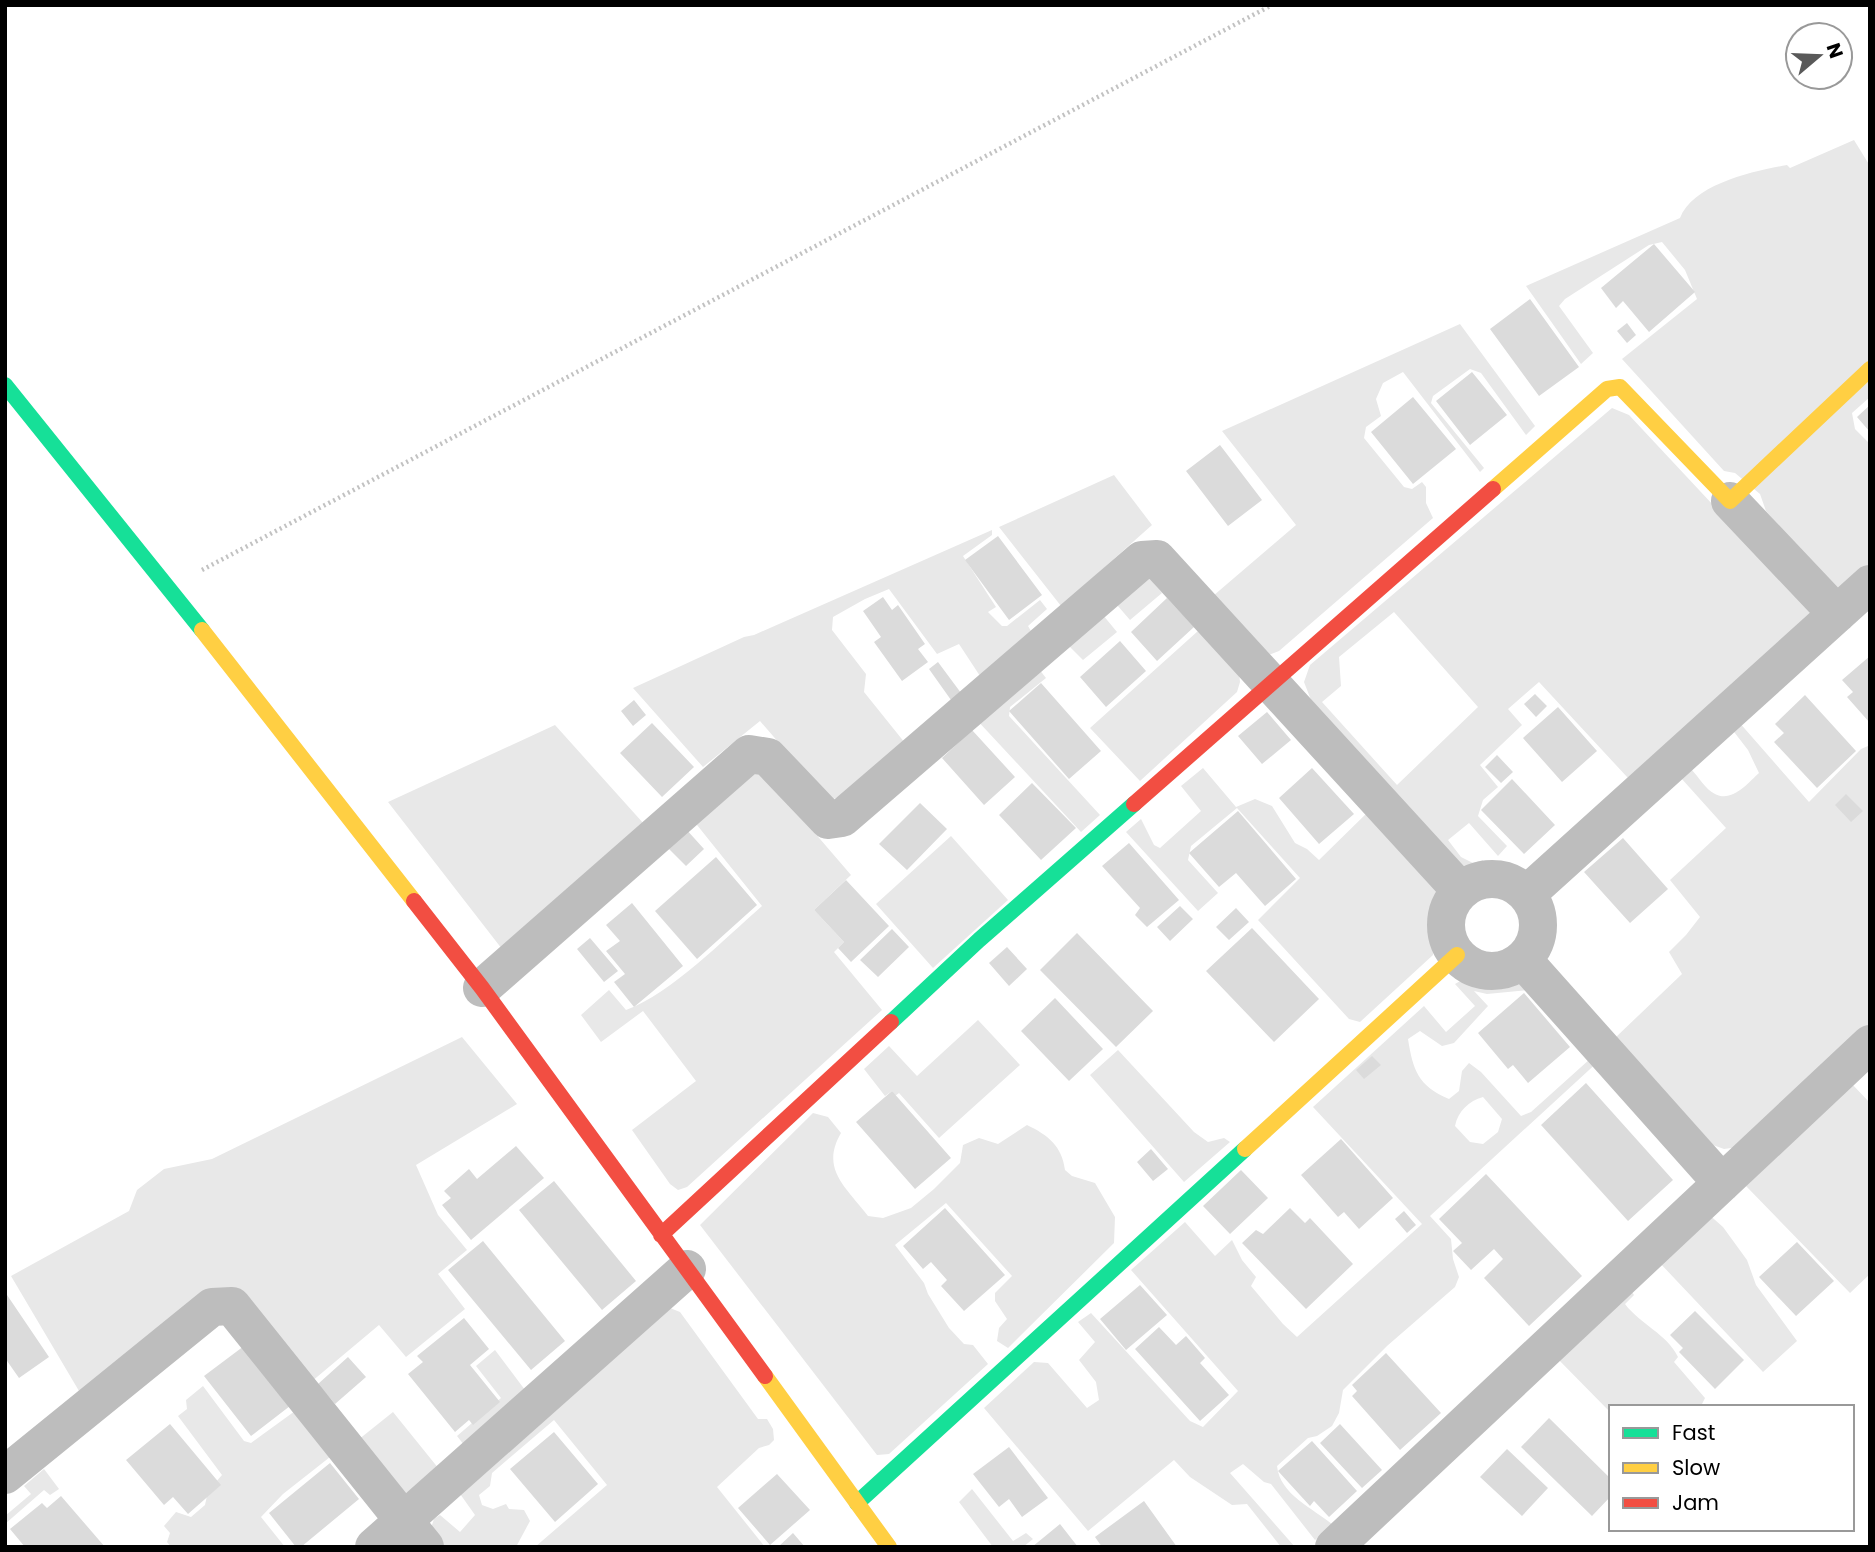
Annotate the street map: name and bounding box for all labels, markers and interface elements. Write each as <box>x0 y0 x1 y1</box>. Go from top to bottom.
north arrow <box>1784 21 1854 91</box>
text: N <box>1820 39 1850 62</box>
legend <box>1609 1405 1854 1531</box>
text: Fast <box>1672 1418 1715 1447</box>
text: Slow <box>1672 1453 1720 1482</box>
text: Jam <box>1672 1488 1719 1517</box>

